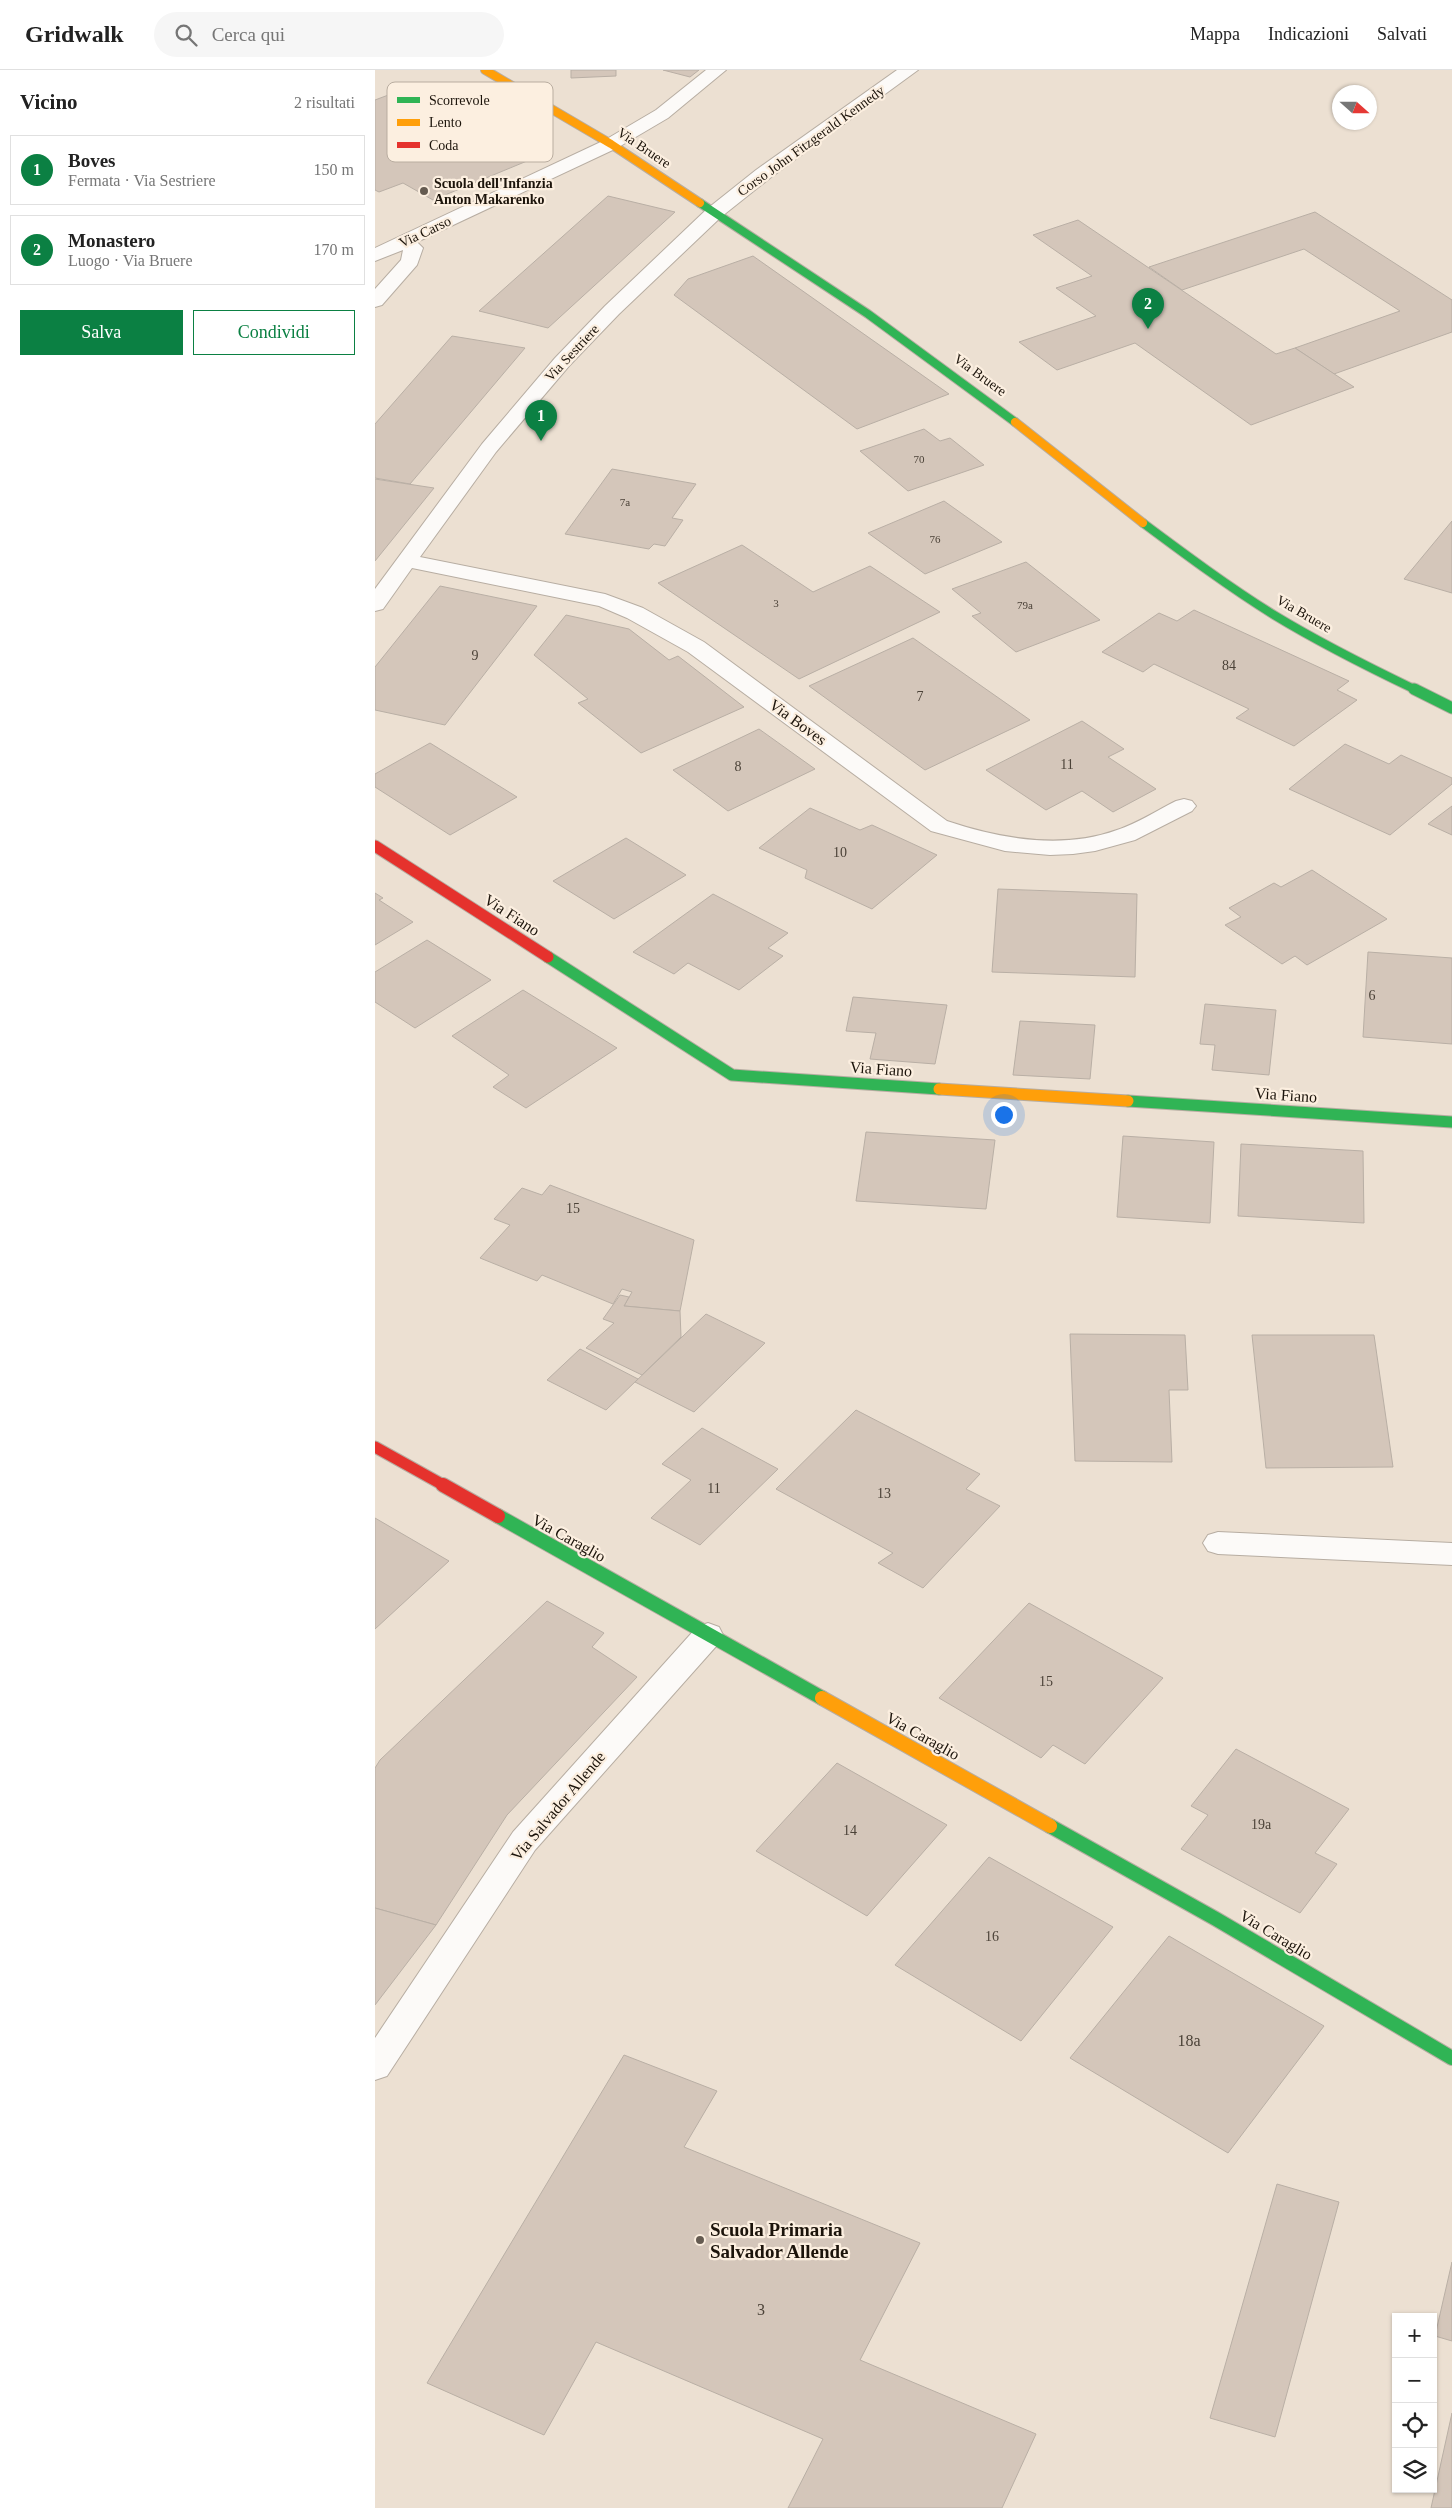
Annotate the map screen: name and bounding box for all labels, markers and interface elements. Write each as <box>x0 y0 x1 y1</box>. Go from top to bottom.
search box <box>154 12 504 57</box>
text: Gridwalk <box>25 21 124 47</box>
icon: search <box>172 21 200 49</box>
text: Cerca qui <box>212 24 285 45</box>
text: Mappa <box>1190 24 1240 44</box>
text: Indicazioni <box>1268 24 1349 44</box>
text: Salvati <box>1377 24 1427 44</box>
legend <box>387 82 553 162</box>
street label: Corso John Fitzgerald Kennedy <box>735 83 887 199</box>
north arrow <box>1332 85 1377 130</box>
text: Vicino <box>20 90 78 114</box>
text: Scorrevole <box>429 93 490 108</box>
text: 2 risultati <box>294 94 355 111</box>
text: Lento <box>429 115 462 130</box>
street label: Via Bruere <box>615 125 673 171</box>
text: Coda <box>429 138 459 153</box>
text: Boves <box>68 150 116 171</box>
text: 1 <box>33 161 41 178</box>
text: 150 m <box>314 161 354 178</box>
text: Fermata · Via Sestriere <box>68 172 216 189</box>
place label: Scuola dell'Infanzia Anton Makarenko <box>434 176 553 207</box>
marker: Scuola dell'Infanzia Anton Makarenko <box>418 185 430 197</box>
street label: Via Carso <box>397 213 453 251</box>
text: Monastero <box>68 230 155 251</box>
text: 2 <box>33 241 41 258</box>
text: 170 m <box>314 241 354 258</box>
text: Luogo · Via Bruere <box>68 252 192 269</box>
pin: 2 <box>1132 288 1164 329</box>
button: Salva <box>20 310 183 355</box>
button: Condividi <box>193 310 355 355</box>
street label: Via Sestriere <box>542 322 602 384</box>
street label: Via Bruere <box>951 351 1009 399</box>
pin: 1 <box>525 400 557 441</box>
house number: 70 <box>914 453 925 465</box>
house number: 7a <box>620 496 630 508</box>
house number: 76 <box>930 533 941 545</box>
street label: Via Bruere <box>1274 592 1334 636</box>
house number: 3 <box>773 597 779 609</box>
house number: 79a <box>1017 599 1033 611</box>
house number: 9 <box>472 648 479 663</box>
house number: 84 <box>1222 658 1236 673</box>
house number: 7 <box>917 689 924 704</box>
street label: Via Boves <box>766 696 830 748</box>
house number: 11 <box>1060 757 1074 772</box>
house number: 8 <box>735 759 742 774</box>
house number: 10 <box>833 845 847 860</box>
street label: Via Fiano <box>481 891 543 939</box>
house number: 6 <box>1369 988 1376 1003</box>
street label: Via Fiano <box>849 1058 913 1080</box>
street label: Via Fiano <box>1254 1084 1318 1106</box>
your location <box>991 1102 1017 1128</box>
house number: 15 <box>566 1201 580 1216</box>
house number: 11 <box>707 1481 721 1496</box>
house number: 13 <box>877 1486 891 1501</box>
street label: Via Caraglio <box>529 1511 609 1566</box>
house number: 15 <box>1039 1674 1053 1689</box>
street label: Via Caraglio <box>883 1709 963 1764</box>
street label: Via Salvador Allende <box>508 1748 608 1864</box>
house number: 19a <box>1251 1817 1272 1832</box>
house number: 14 <box>843 1823 857 1838</box>
street label: Via Caraglio <box>1236 1907 1315 1964</box>
house number: 16 <box>985 1929 999 1944</box>
house number: 18a <box>1177 2032 1201 2049</box>
place label: Scuola Primaria Salvador Allende <box>710 2219 848 2262</box>
marker: Scuola Primaria Salvador Allende <box>694 2234 706 2246</box>
house number: 3 <box>757 2301 765 2318</box>
map controls <box>1392 2313 1437 2493</box>
button: + <box>1392 2313 1437 2358</box>
button: − <box>1392 2358 1437 2403</box>
button: locate <box>1392 2403 1437 2448</box>
button: layers <box>1392 2448 1437 2493</box>

